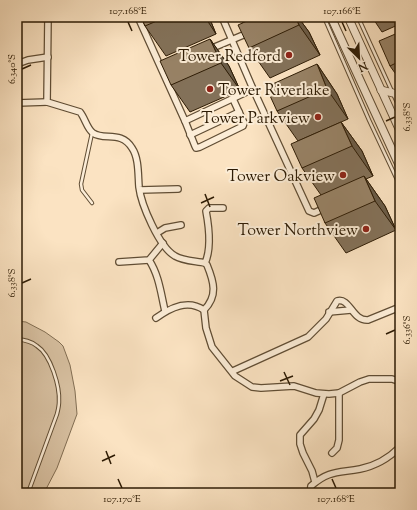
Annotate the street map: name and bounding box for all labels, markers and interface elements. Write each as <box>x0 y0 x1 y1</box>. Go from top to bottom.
text: 107.168°E <box>109 4 147 19</box>
text: 107.166°E <box>323 4 361 19</box>
north arrow <box>339 38 379 78</box>
place label: Tower Redford <box>178 46 281 69</box>
marker: Tower Redford <box>284 50 294 60</box>
text: 6.340°S <box>5 54 20 84</box>
text: N <box>355 57 371 75</box>
place label: Tower Riverlake <box>218 80 329 103</box>
marker: Tower Riverlake <box>205 84 215 94</box>
text: 6.338°S <box>400 102 415 131</box>
place label: Tower Parkview <box>201 108 310 131</box>
marker: Tower Parkview <box>313 112 323 122</box>
place label: Tower Oakview <box>227 166 335 189</box>
marker: Tower Oakview <box>338 170 348 180</box>
place label: Tower Northview <box>237 220 358 243</box>
marker: Tower Northview <box>361 224 371 234</box>
text: 6.338°S <box>5 268 20 297</box>
text: 6.336°S <box>400 316 415 344</box>
text: 107.170°E <box>103 492 141 507</box>
text: 107.168°E <box>317 492 355 507</box>

